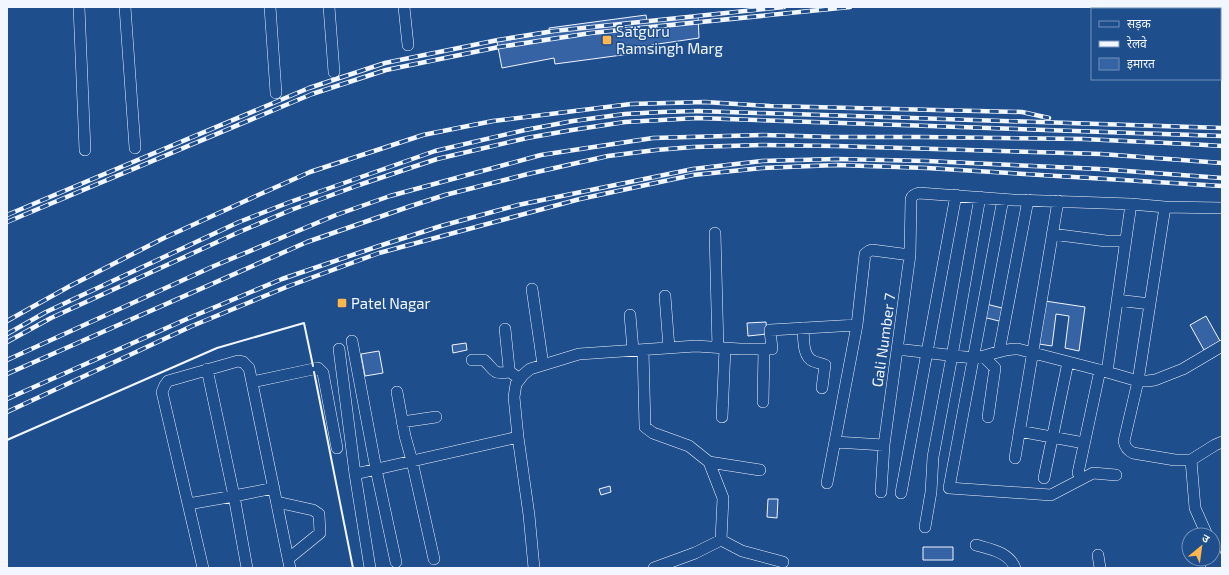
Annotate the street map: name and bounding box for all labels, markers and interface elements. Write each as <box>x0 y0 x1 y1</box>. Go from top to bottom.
legend <box>1091 8 1221 80</box>
text: सड़क <box>1127 16 1152 31</box>
place label: Satguru Ramsingh Marg <box>616 22 723 57</box>
marker: Satguru Ramsingh Marg <box>601 34 613 46</box>
text: रेलवे <box>1127 36 1147 50</box>
text: इमारत <box>1127 56 1156 71</box>
street label: Gali Number 7 <box>867 292 899 388</box>
place label: Patel Nagar <box>351 294 431 312</box>
marker: Patel Nagar <box>336 297 348 309</box>
north arrow <box>1181 527 1221 567</box>
text: उ <box>1200 531 1213 545</box>

